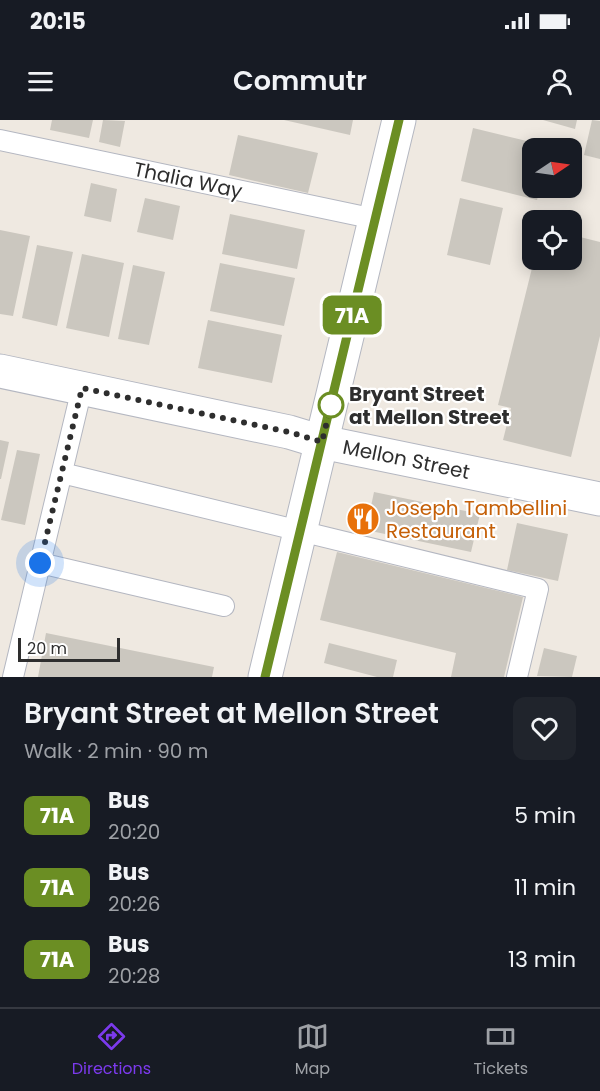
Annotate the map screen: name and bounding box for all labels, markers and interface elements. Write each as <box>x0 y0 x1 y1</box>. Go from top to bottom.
text: 20:15 <box>30 6 86 37</box>
text: Commutr <box>233 62 367 99</box>
icon: menu <box>24 65 57 98</box>
icon: person <box>543 65 576 98</box>
north arrow <box>522 138 582 198</box>
map controls <box>522 138 582 270</box>
street label: Thalia Way <box>131 155 245 205</box>
button: locate <box>522 210 582 270</box>
line badge: 71A <box>318 296 386 334</box>
text: 71A <box>335 301 369 330</box>
place label: Bryant Street at Mellon Street <box>349 380 510 431</box>
marker: Bryant Street at Mellon Street <box>318 392 344 418</box>
street label: Mellon Street <box>340 433 472 486</box>
place label: Joseph Tambellini Restaurant <box>386 494 567 545</box>
restaurant icon: Joseph Tambellini Restaurant <box>345 501 381 537</box>
your location <box>25 548 55 578</box>
scale bar <box>18 635 120 662</box>
text: 20 m <box>27 637 67 660</box>
text: Bryant Street at Mellon Street <box>24 694 439 733</box>
button: heart <box>513 697 576 760</box>
text: Walk · 2 min · 90 m <box>24 737 208 765</box>
text: Bus <box>108 785 150 816</box>
text: 5 min <box>514 800 576 831</box>
text: 71A <box>40 801 74 830</box>
text: 20:20 <box>108 818 160 846</box>
text: Bus <box>108 857 150 888</box>
text: 11 min <box>514 872 576 903</box>
text: 71A <box>40 873 74 902</box>
text: 20:26 <box>108 890 161 918</box>
text: Bus <box>108 929 150 960</box>
text: 13 min <box>508 944 576 975</box>
text: 71A <box>40 945 74 974</box>
text: 20:28 <box>108 962 160 990</box>
tab: Directions <box>72 1020 151 1081</box>
tab: Map <box>295 1020 330 1081</box>
tab: Tickets <box>474 1020 528 1081</box>

